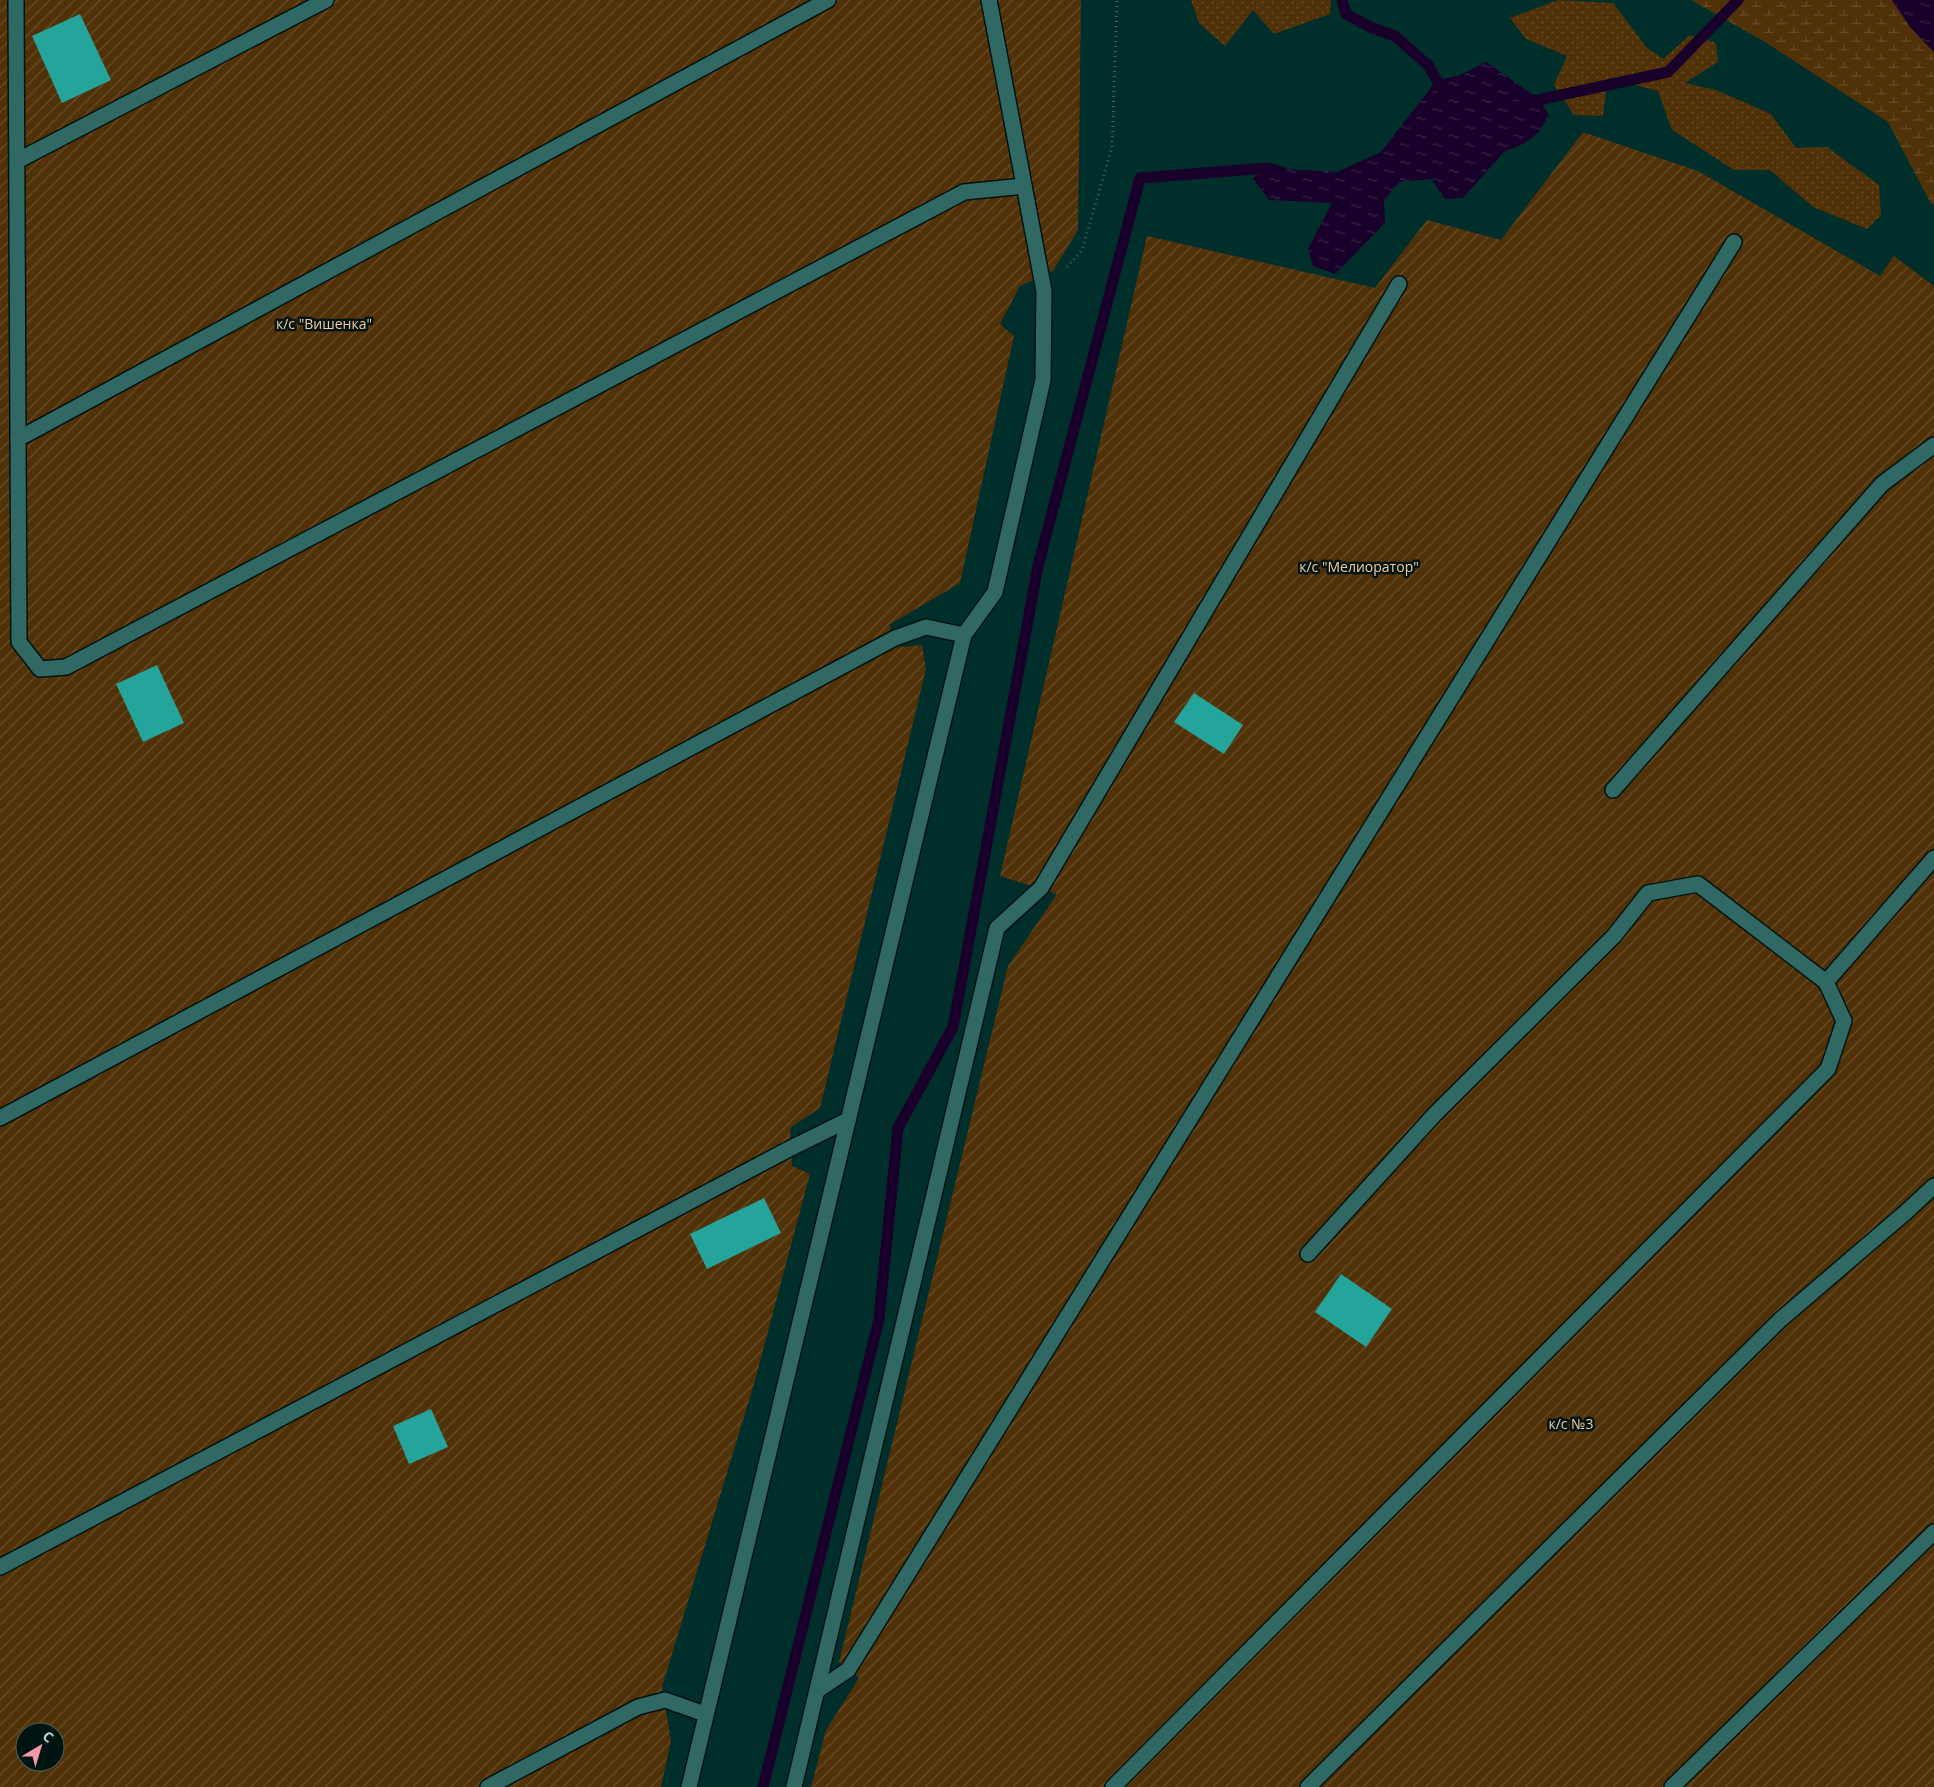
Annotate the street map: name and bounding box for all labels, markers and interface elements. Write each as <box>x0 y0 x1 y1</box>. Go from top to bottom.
park label: к/с "Вишенка" <box>276 314 372 333</box>
park label: к/с "Мелиоратор" <box>1299 557 1419 576</box>
park label: к/с №3 <box>1549 1414 1593 1433</box>
north arrow <box>15 1722 65 1772</box>
text: С <box>39 1726 58 1747</box>

